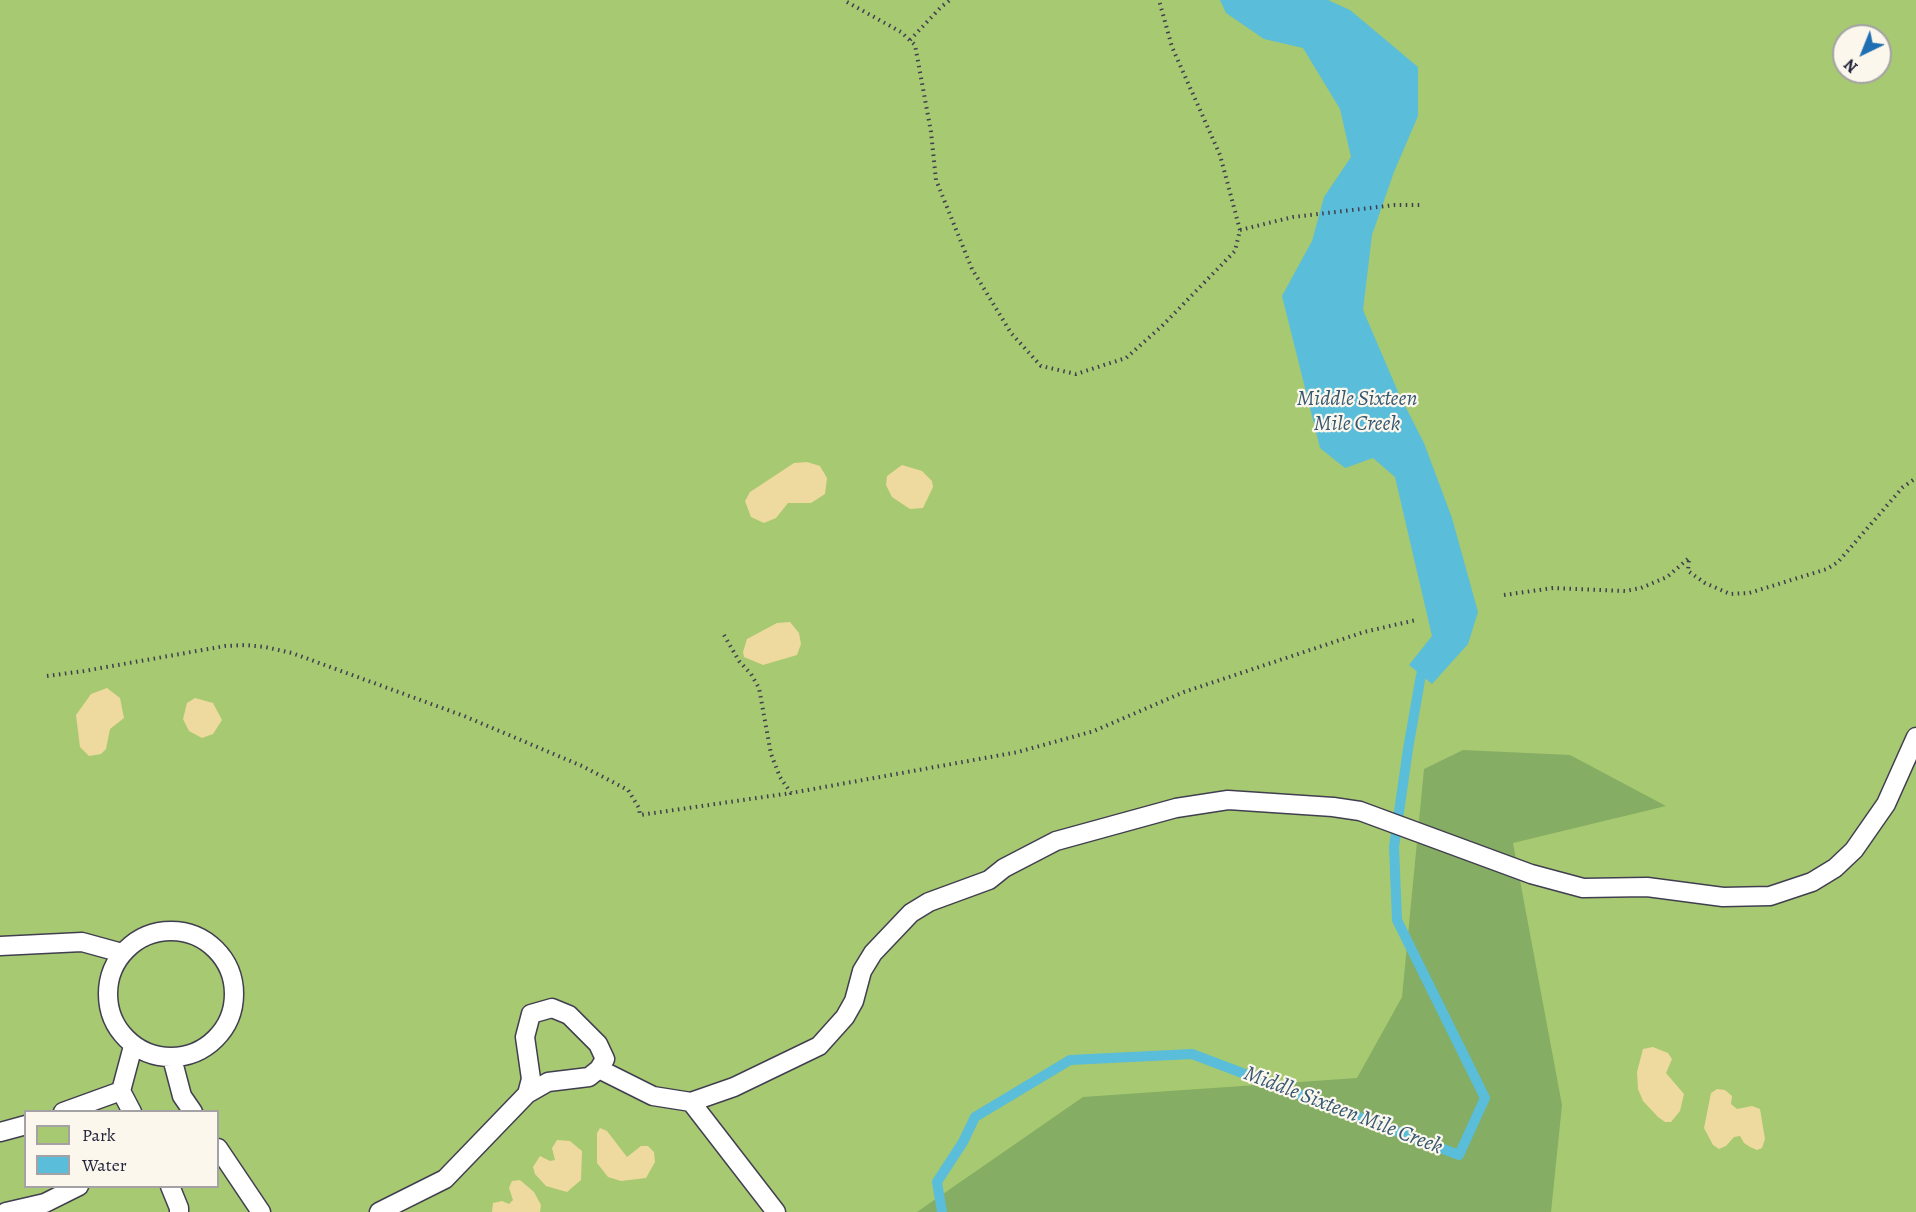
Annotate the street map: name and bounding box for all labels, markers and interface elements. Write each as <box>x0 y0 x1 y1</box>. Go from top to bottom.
north arrow <box>1832 24 1892 84</box>
text: N <box>1839 54 1863 78</box>
water label: Middle Sixteen Mile Creek <box>1297 387 1417 439</box>
water label: Middle Sixteen Mile Creek <box>1240 1061 1446 1161</box>
legend <box>24 1110 219 1188</box>
text: Park <box>82 1123 116 1147</box>
text: Water <box>82 1153 127 1177</box>

